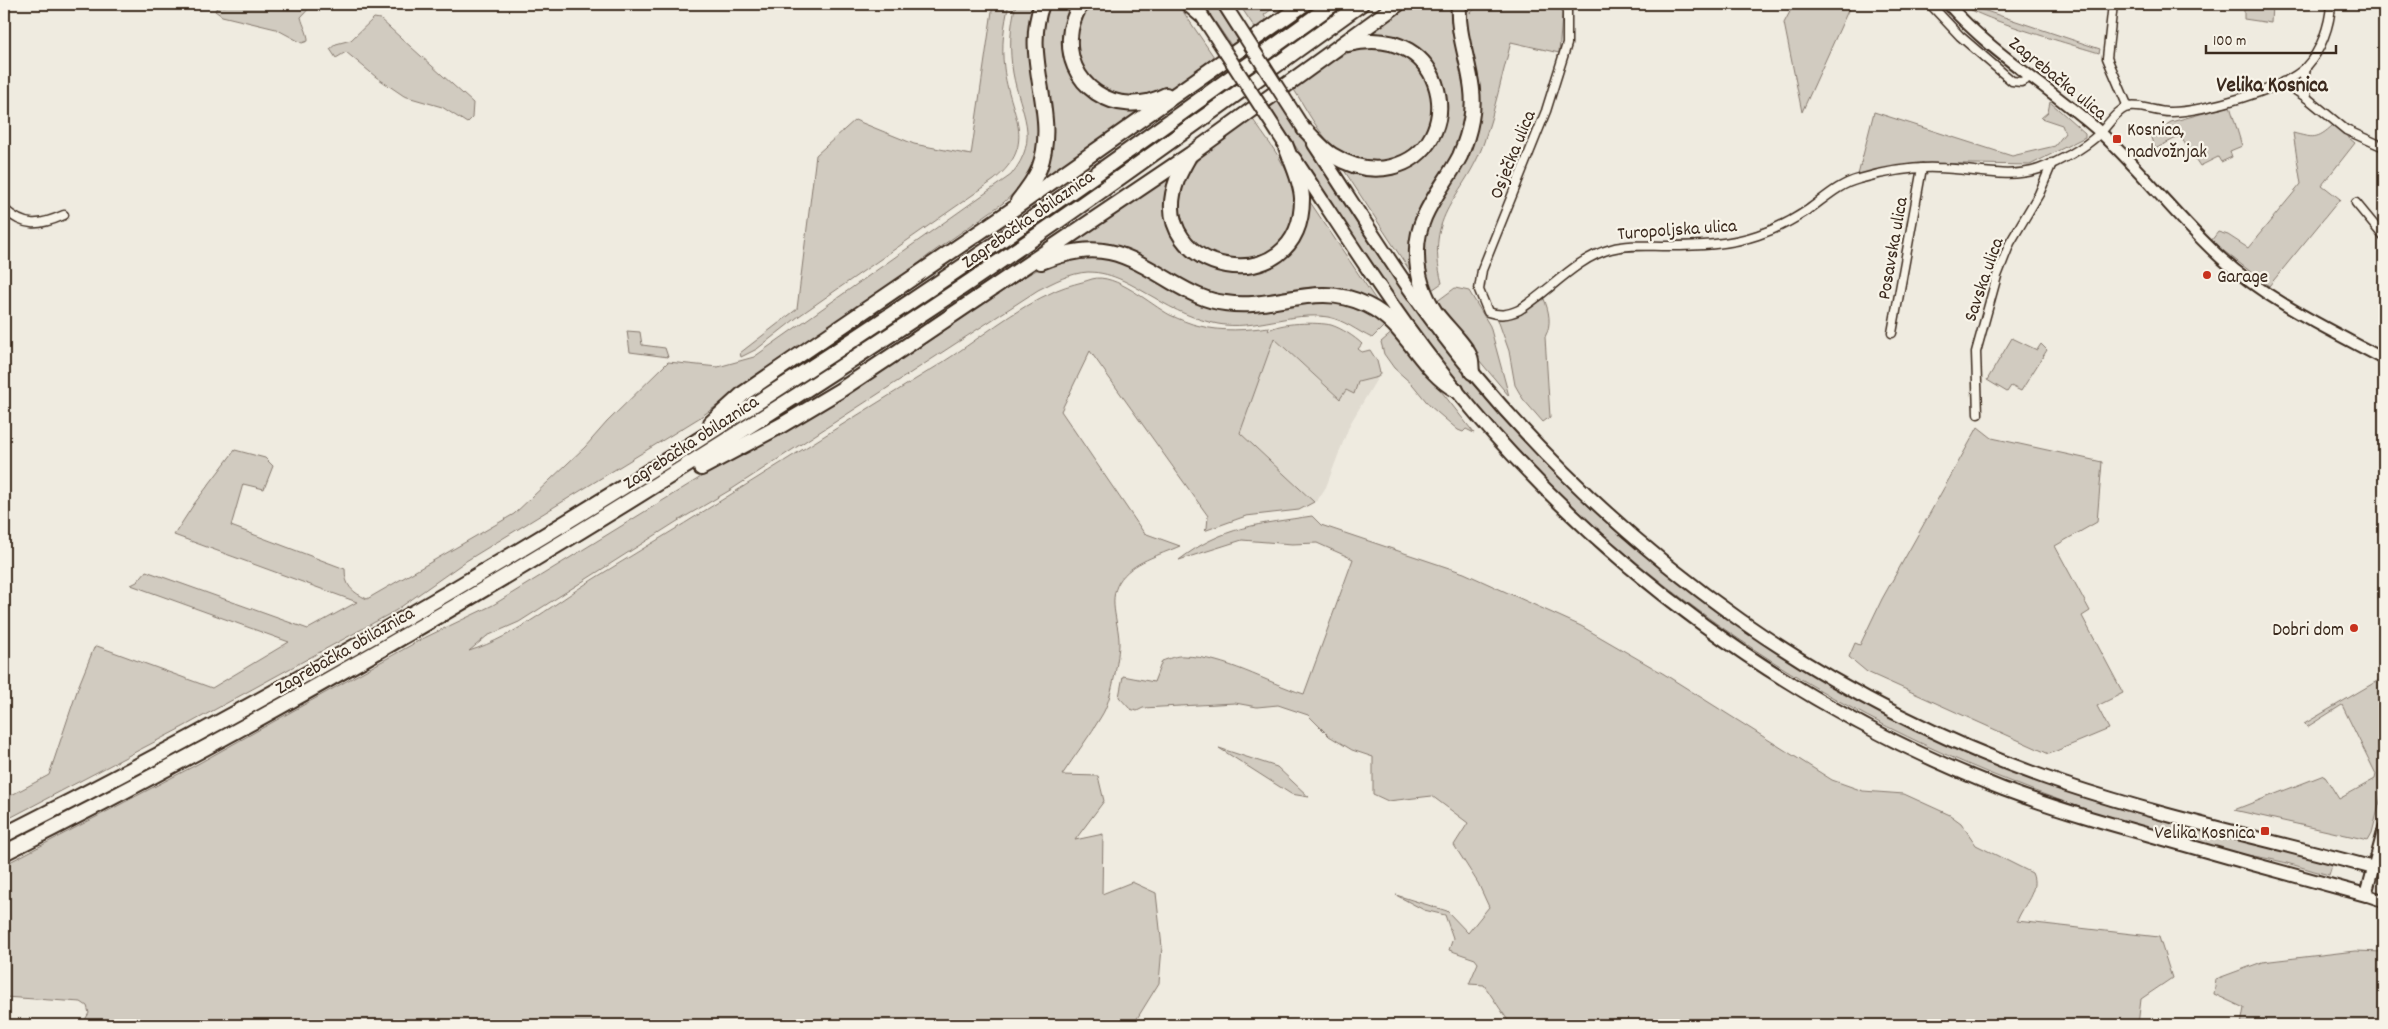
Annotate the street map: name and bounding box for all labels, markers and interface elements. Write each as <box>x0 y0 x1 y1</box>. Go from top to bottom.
scale bar <box>2206 22 2336 54</box>
text: 100 m <box>2213 31 2246 53</box>
street label: Zagrebačka ulica <box>2002 32 2113 129</box>
district label: Velika Kosnica <box>2216 72 2329 102</box>
street label: Osječka ulica <box>1484 106 1545 204</box>
place label: Kosnica, nadvožnjak <box>2127 118 2207 167</box>
marker: Kosnica, nadvožnjak <box>2111 133 2123 145</box>
street label: Zagrebačka obilaznica <box>957 164 1102 277</box>
street label: Posavska ulica <box>1872 194 1917 302</box>
street label: Turopoljska ulica <box>1617 214 1739 249</box>
street label: Savska ulica <box>1958 234 2013 326</box>
place label: Garage <box>2217 265 2268 292</box>
marker: Garage <box>2201 269 2213 281</box>
street label: Zagrebačka obilaznica <box>619 389 766 498</box>
street label: Zagrebačka obilaznica <box>271 601 421 703</box>
place label: Dobri dom <box>2272 618 2344 645</box>
marker: Dobri dom <box>2348 622 2360 634</box>
place label: Velika Kosnica <box>2154 821 2256 848</box>
marker: Velika Kosnica <box>2259 825 2271 837</box>

